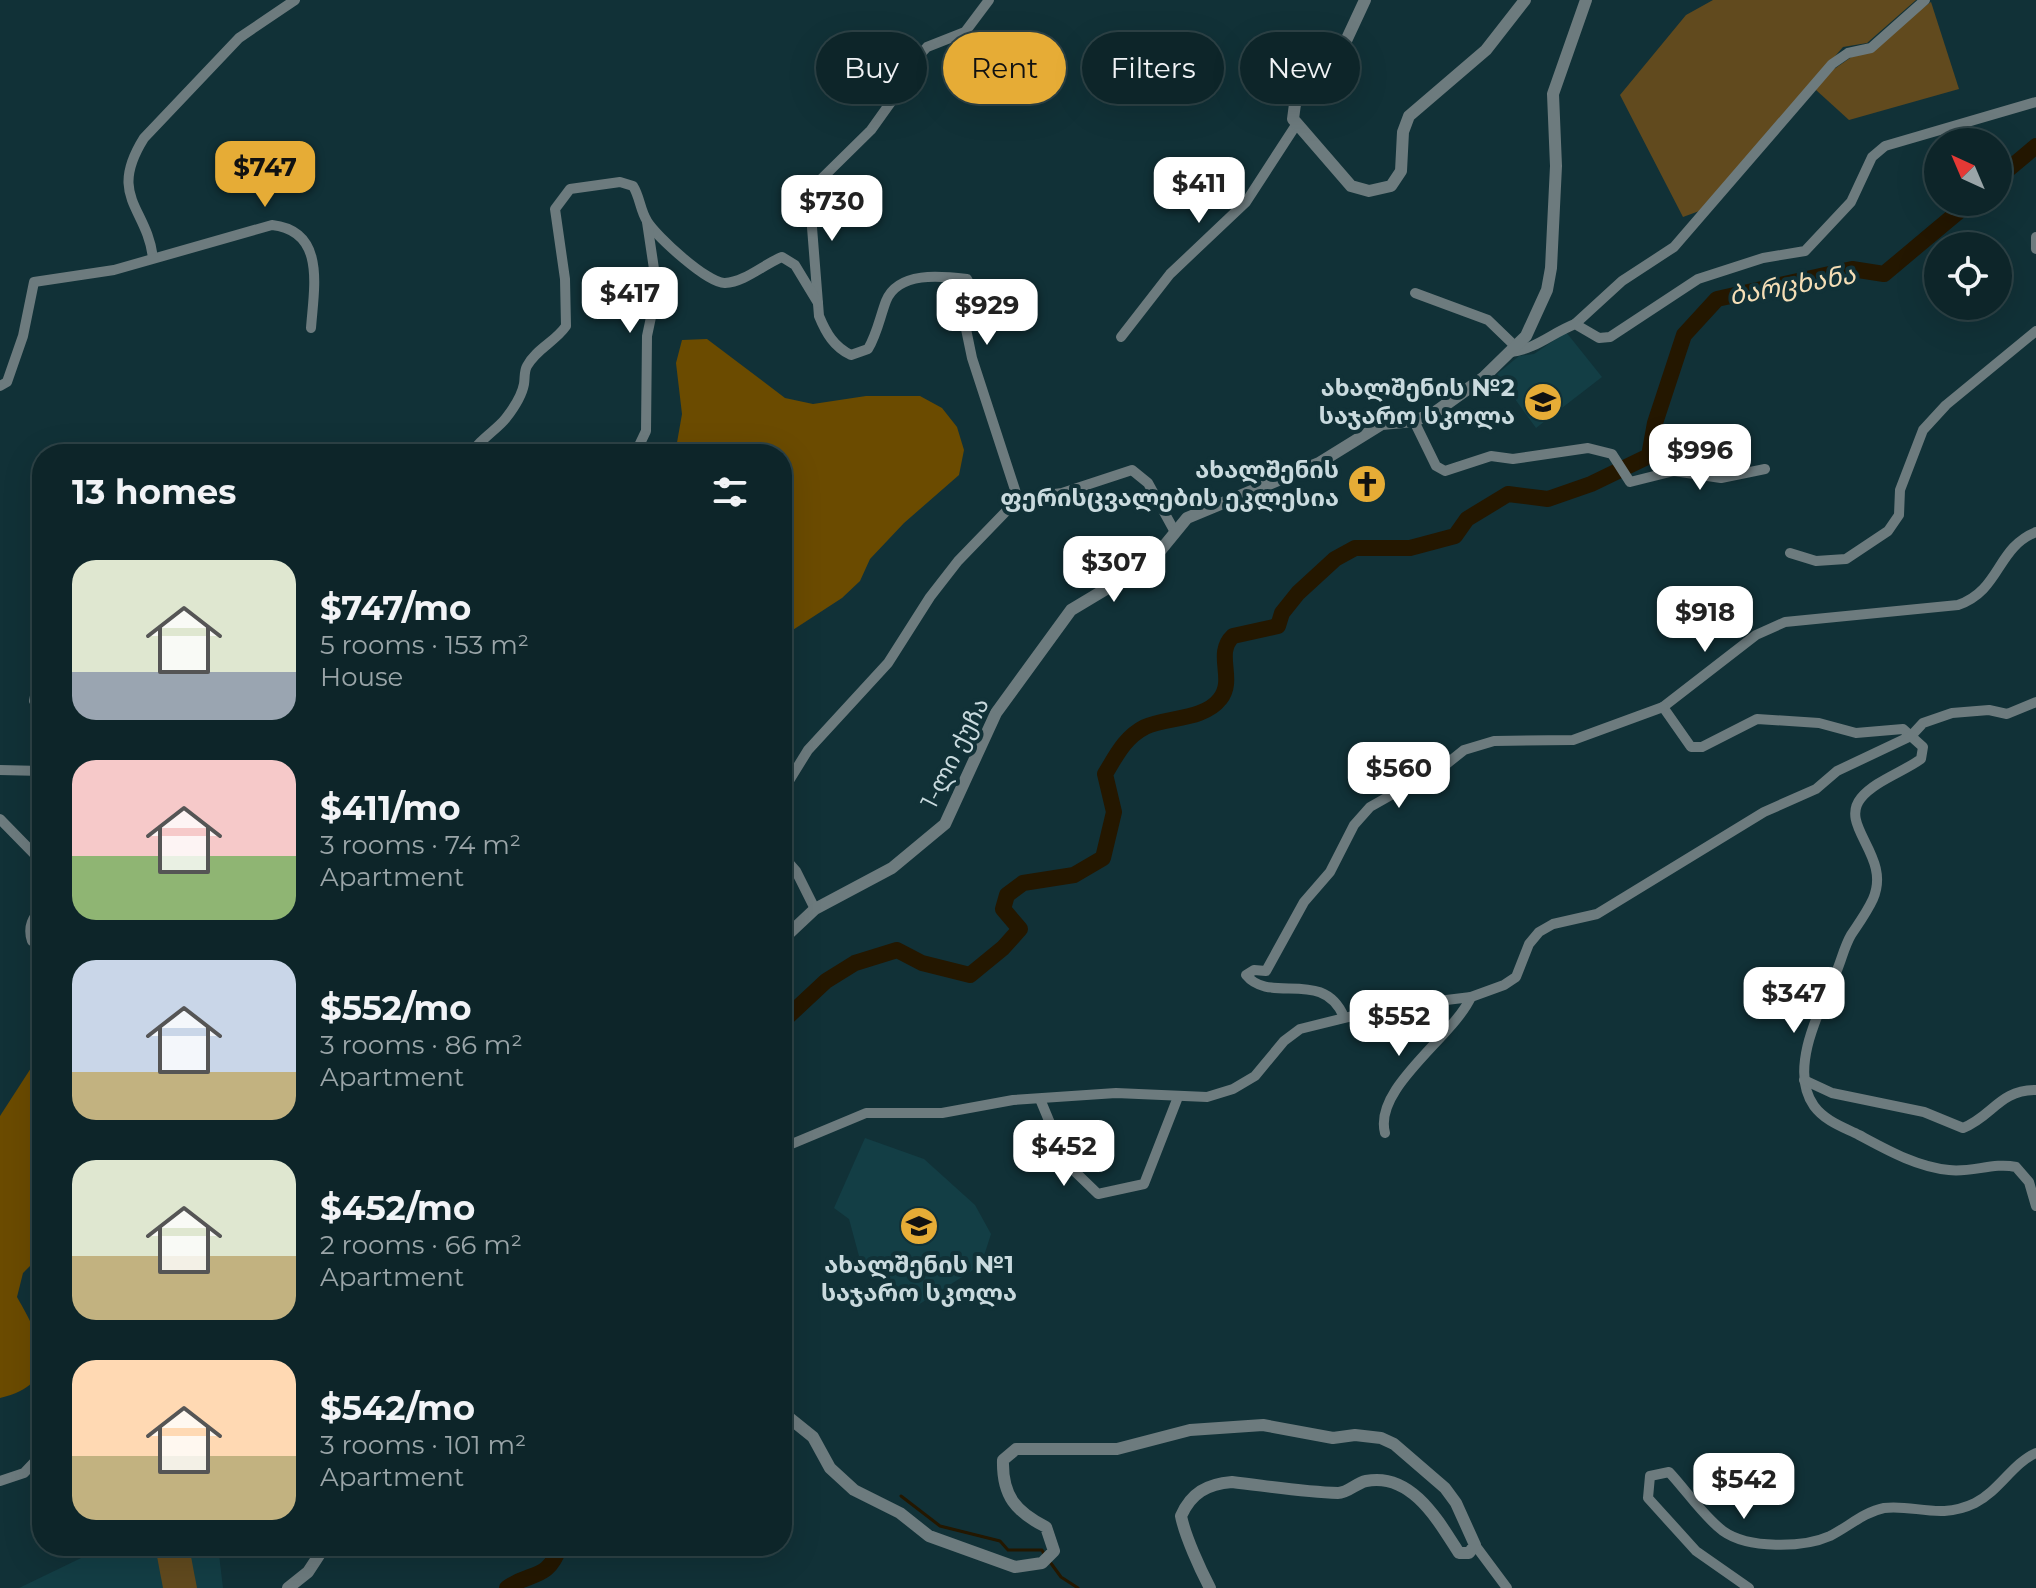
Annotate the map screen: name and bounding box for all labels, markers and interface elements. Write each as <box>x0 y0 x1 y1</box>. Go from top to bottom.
chip: Buy <box>816 32 927 104</box>
chip: Rent <box>943 32 1066 104</box>
chip: Filters <box>1082 32 1224 104</box>
chip: New <box>1240 32 1360 104</box>
north arrow <box>1924 128 2012 216</box>
map controls <box>1924 128 2012 320</box>
pin: $747 <box>218 141 312 209</box>
text: $747 <box>233 151 297 183</box>
pin: $411 <box>1152 157 1246 225</box>
text: $411 <box>1172 167 1226 199</box>
pin: $730 <box>785 175 879 243</box>
text: $730 <box>799 185 865 217</box>
button: locate <box>1924 232 2012 320</box>
water label: ბარცხანა <box>1726 258 1858 312</box>
pin: $417 <box>583 267 677 335</box>
text: $417 <box>600 277 660 309</box>
pin: $929 <box>940 279 1034 347</box>
text: $929 <box>955 289 1019 321</box>
place label: ახალშენის №2 საჯარო სკოლა <box>1319 373 1515 430</box>
school or university icon: ახალშენის №2 საჯარო სკოლა <box>1522 381 1564 423</box>
pin: $996 <box>1653 424 1747 492</box>
text: $996 <box>1667 434 1733 466</box>
place label: ახალშენის ფერისცვალების ეკლესია <box>1000 455 1339 512</box>
church icon: ახალშენის ფერისცვალების ეკლესია <box>1346 463 1388 505</box>
icon: filters <box>708 470 752 514</box>
text: 13 homes <box>72 471 236 513</box>
pin: $307 <box>1067 536 1161 604</box>
text: $307 <box>1081 546 1147 578</box>
pin: $918 <box>1658 586 1752 654</box>
text: $747/mo <box>320 587 471 629</box>
icon: home <box>136 592 232 688</box>
text: $918 <box>1675 596 1735 628</box>
text: 5 rooms · 153 m² <box>320 629 529 661</box>
text: House <box>320 661 403 693</box>
street label: 1-ლი ქუჩა <box>914 693 995 813</box>
pin: $560 <box>1352 742 1446 810</box>
text: $560 <box>1366 752 1432 784</box>
text: $411/mo <box>320 787 461 829</box>
icon: home <box>136 792 232 888</box>
text: 3 rooms · 74 m² <box>320 829 521 861</box>
text: Apartment <box>320 861 464 893</box>
pin: $347 <box>1747 967 1841 1035</box>
text: $347 <box>1762 977 1826 1009</box>
text: $552/mo <box>320 987 471 1029</box>
pin: $552 <box>1352 990 1446 1058</box>
icon: home <box>136 992 232 1088</box>
text: $552 <box>1368 1000 1430 1032</box>
text: 3 rooms · 86 m² <box>320 1029 523 1061</box>
text: Apartment <box>320 1061 464 1093</box>
pin: $452 <box>1017 1120 1111 1188</box>
text: $452 <box>1031 1130 1097 1162</box>
text: $452/mo <box>320 1187 475 1229</box>
icon: home <box>136 1192 232 1288</box>
school or university icon: ახალშენის №1 საჯარო სკოლა <box>898 1205 940 1247</box>
text: 2 rooms · 66 m² <box>320 1229 522 1261</box>
place label: ახალშენის №1 საჯარო სკოლა <box>821 1250 1017 1307</box>
text: Apartment <box>320 1261 464 1293</box>
text: $542/mo <box>320 1387 475 1429</box>
icon: home <box>136 1392 232 1488</box>
text: 3 rooms · 101 m² <box>320 1429 526 1461</box>
pin: $542 <box>1697 1453 1791 1521</box>
text: Apartment <box>320 1461 464 1493</box>
text: $542 <box>1711 1463 1777 1495</box>

